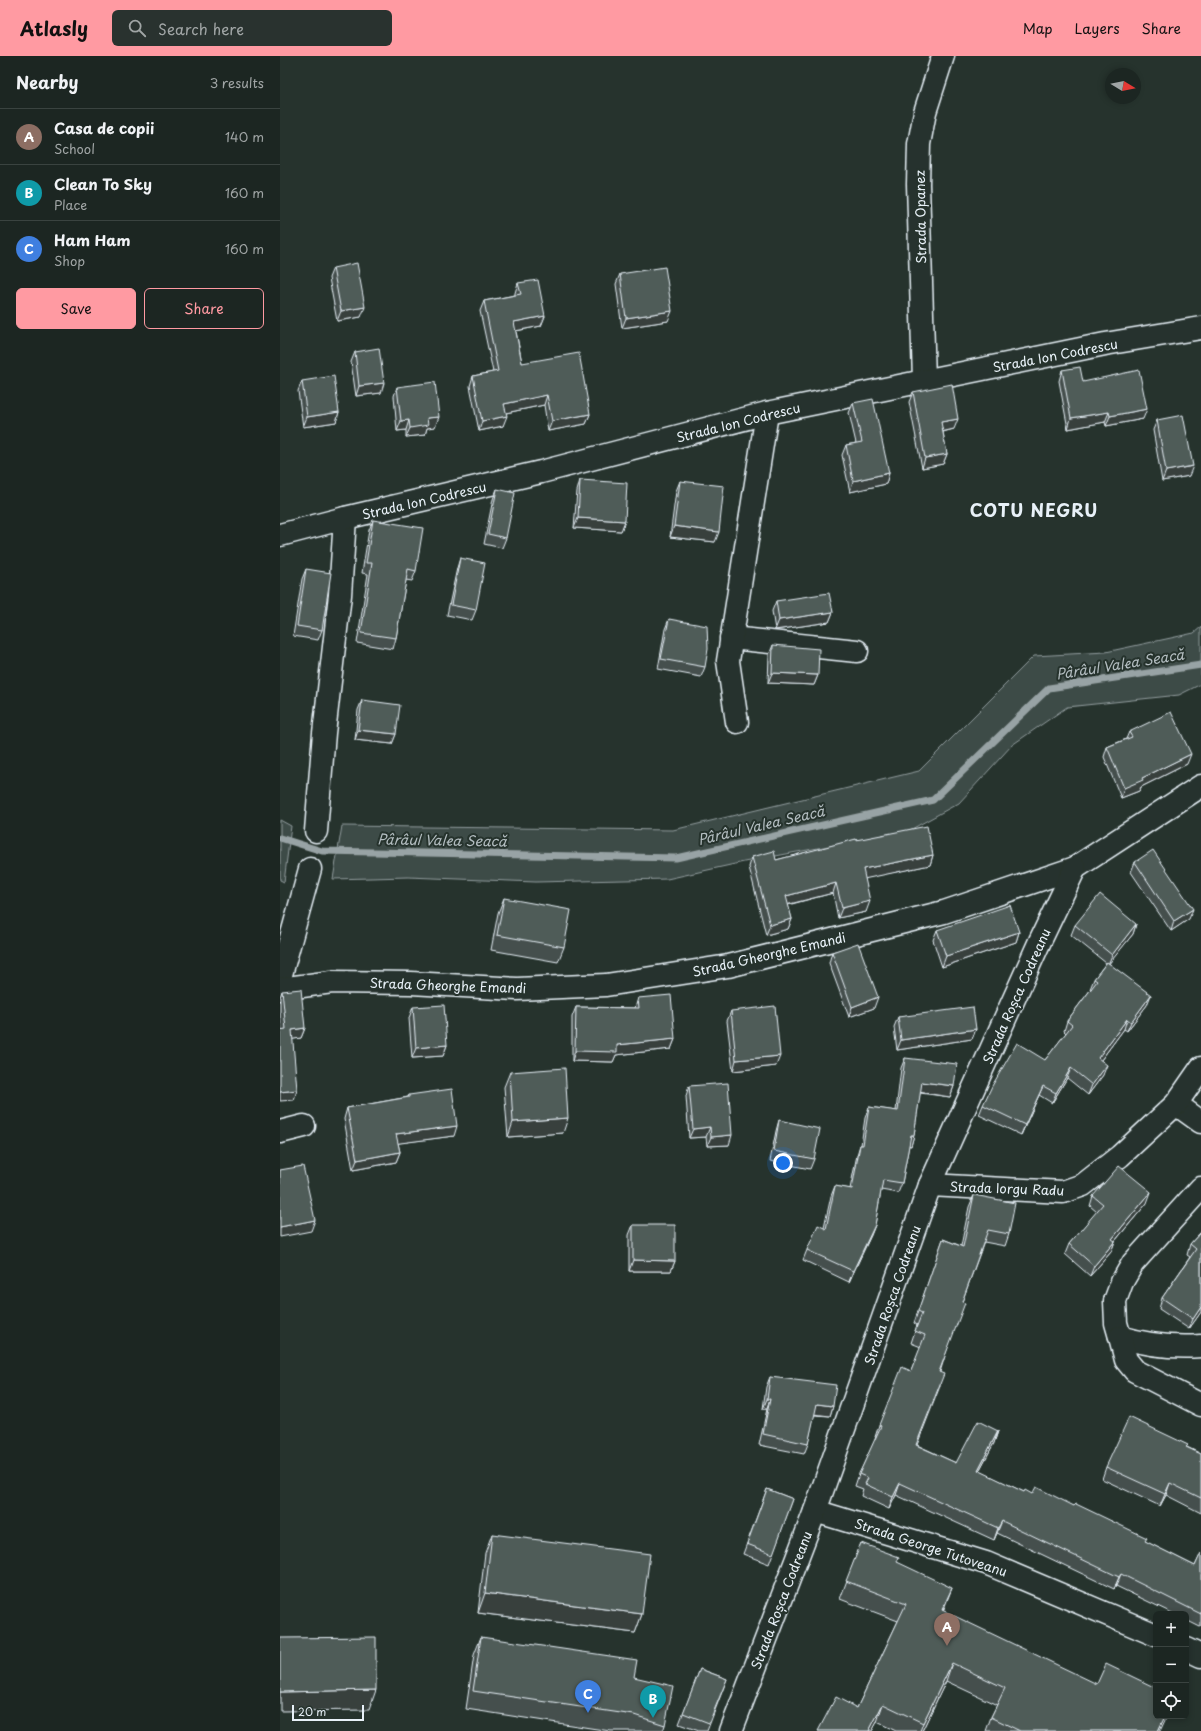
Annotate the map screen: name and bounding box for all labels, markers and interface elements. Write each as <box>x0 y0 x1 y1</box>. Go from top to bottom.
search box <box>112 10 392 46</box>
text: Atlasly <box>20 14 88 42</box>
icon: search <box>126 17 148 39</box>
text: Search here <box>158 17 244 40</box>
text: Map <box>1023 18 1053 39</box>
text: Layers <box>1075 18 1120 39</box>
text: Share <box>1142 18 1181 39</box>
north arrow <box>1105 68 1141 104</box>
text: Nearby <box>16 69 78 95</box>
text: 3 results <box>210 73 264 92</box>
text: Casa de copii <box>54 116 154 139</box>
text: A <box>24 127 34 146</box>
text: 140 m <box>225 127 264 146</box>
text: School <box>54 139 95 158</box>
street label: Strada Opanez <box>910 170 930 264</box>
text: Clean To Sky <box>54 172 152 195</box>
text: B <box>25 183 33 202</box>
text: 160 m <box>225 183 264 202</box>
text: Place <box>54 195 87 214</box>
text: Ham Ham <box>54 228 130 251</box>
text: C <box>24 239 34 258</box>
text: 160 m <box>225 239 264 258</box>
text: Shop <box>54 251 85 270</box>
button: Save <box>16 288 136 329</box>
button: Share <box>144 288 264 329</box>
street label: Strada Ion Codrescu <box>991 334 1119 376</box>
street label: Strada Ion Codrescu <box>674 397 802 447</box>
street label: Strada Ion Codrescu <box>360 476 488 524</box>
district label: COTU NEGRU <box>970 497 1098 523</box>
water label: Pârâul Valea Seacă <box>1054 643 1187 684</box>
water label: Pârâul Valea Seacă <box>696 800 828 850</box>
water label: Pârâul Valea Seacă <box>377 828 508 852</box>
street label: Strada Roșca Codreanu <box>977 925 1055 1067</box>
street label: Strada Gheorghe Emandi <box>690 927 848 981</box>
street label: Strada Gheorghe Emandi <box>369 973 527 997</box>
your location <box>773 1153 793 1173</box>
street label: Strada Iorgu Radu <box>949 1177 1065 1199</box>
street label: Strada Roșca Codreanu <box>859 1223 925 1367</box>
street label: Strada George Tutoveanu <box>852 1513 1010 1581</box>
street label: Strada Roșca Codreanu <box>746 1528 816 1672</box>
map controls <box>1153 1611 1189 1719</box>
button: + <box>1153 1611 1189 1647</box>
pin: A <box>934 1613 960 1646</box>
button: − <box>1153 1647 1189 1683</box>
pin: C <box>575 1680 601 1713</box>
button: locate <box>1153 1683 1189 1719</box>
pin: B <box>640 1685 666 1718</box>
scale bar <box>292 1703 364 1722</box>
text: 20 m <box>298 1703 326 1720</box>

